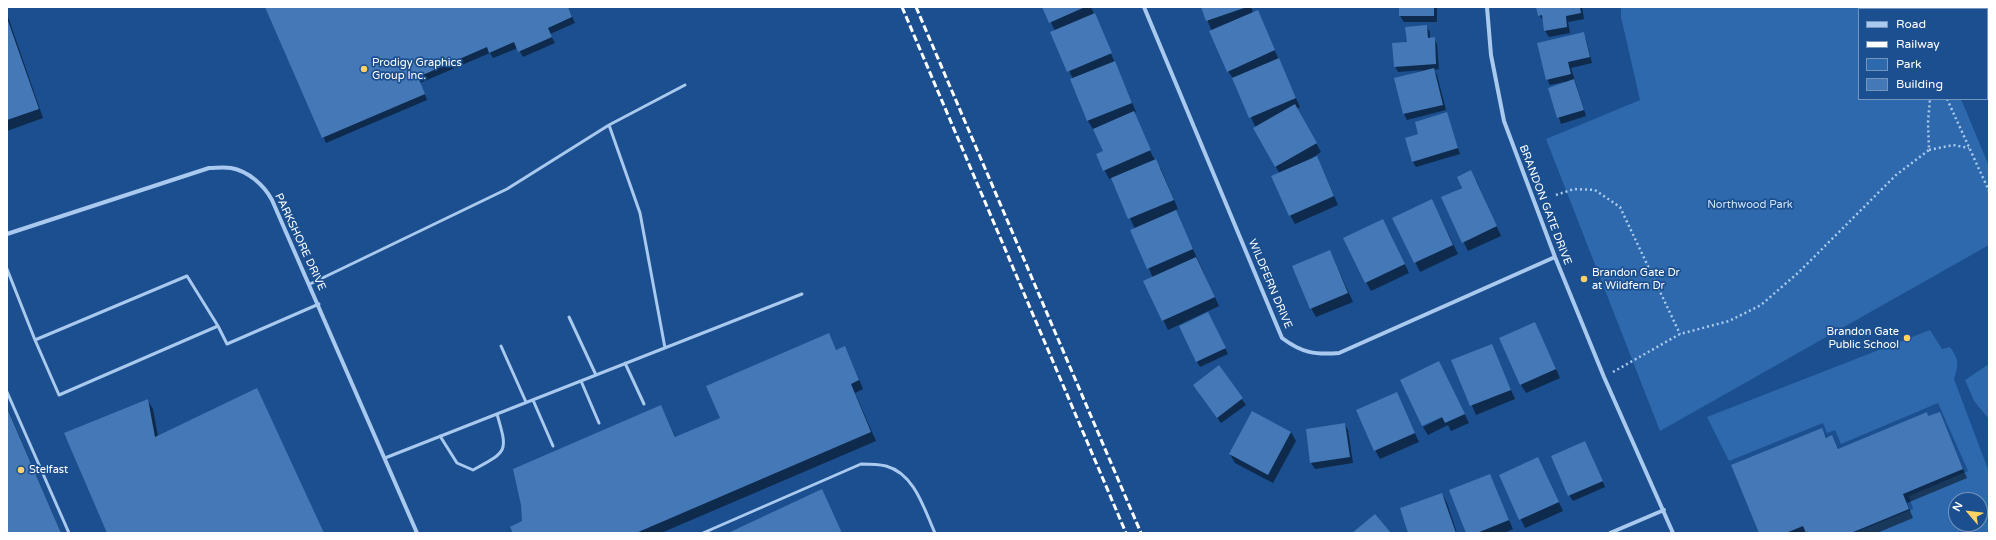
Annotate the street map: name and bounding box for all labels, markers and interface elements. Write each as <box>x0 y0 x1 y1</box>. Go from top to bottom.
legend <box>1858 8 1988 100</box>
text: Road <box>1896 17 1926 31</box>
text: Railway <box>1896 37 1940 51</box>
place label: Prodigy Graphics Group Inc. <box>372 56 462 82</box>
text: Park <box>1896 57 1922 71</box>
marker: Prodigy Graphics Group Inc. <box>359 64 369 74</box>
text: Building <box>1896 77 1943 91</box>
street label: BRANDON GATE DRIVE <box>1516 143 1574 267</box>
street label: PARKSHORE DRIVE <box>272 191 328 293</box>
park label: Northwood Park <box>1707 198 1793 212</box>
street label: WILDFERN DRIVE <box>1245 237 1295 331</box>
place label: Brandon Gate Dr at Wildfern Dr <box>1592 266 1680 292</box>
marker: Brandon Gate Dr at Wildfern Dr <box>1579 274 1589 284</box>
place label: Brandon Gate Public School <box>1826 325 1899 351</box>
marker: Brandon Gate Public School <box>1902 333 1912 343</box>
place label: Stelfast <box>29 463 68 477</box>
marker: Stelfast <box>16 465 26 475</box>
north arrow <box>1948 492 1988 532</box>
text: N <box>1950 500 1966 514</box>

